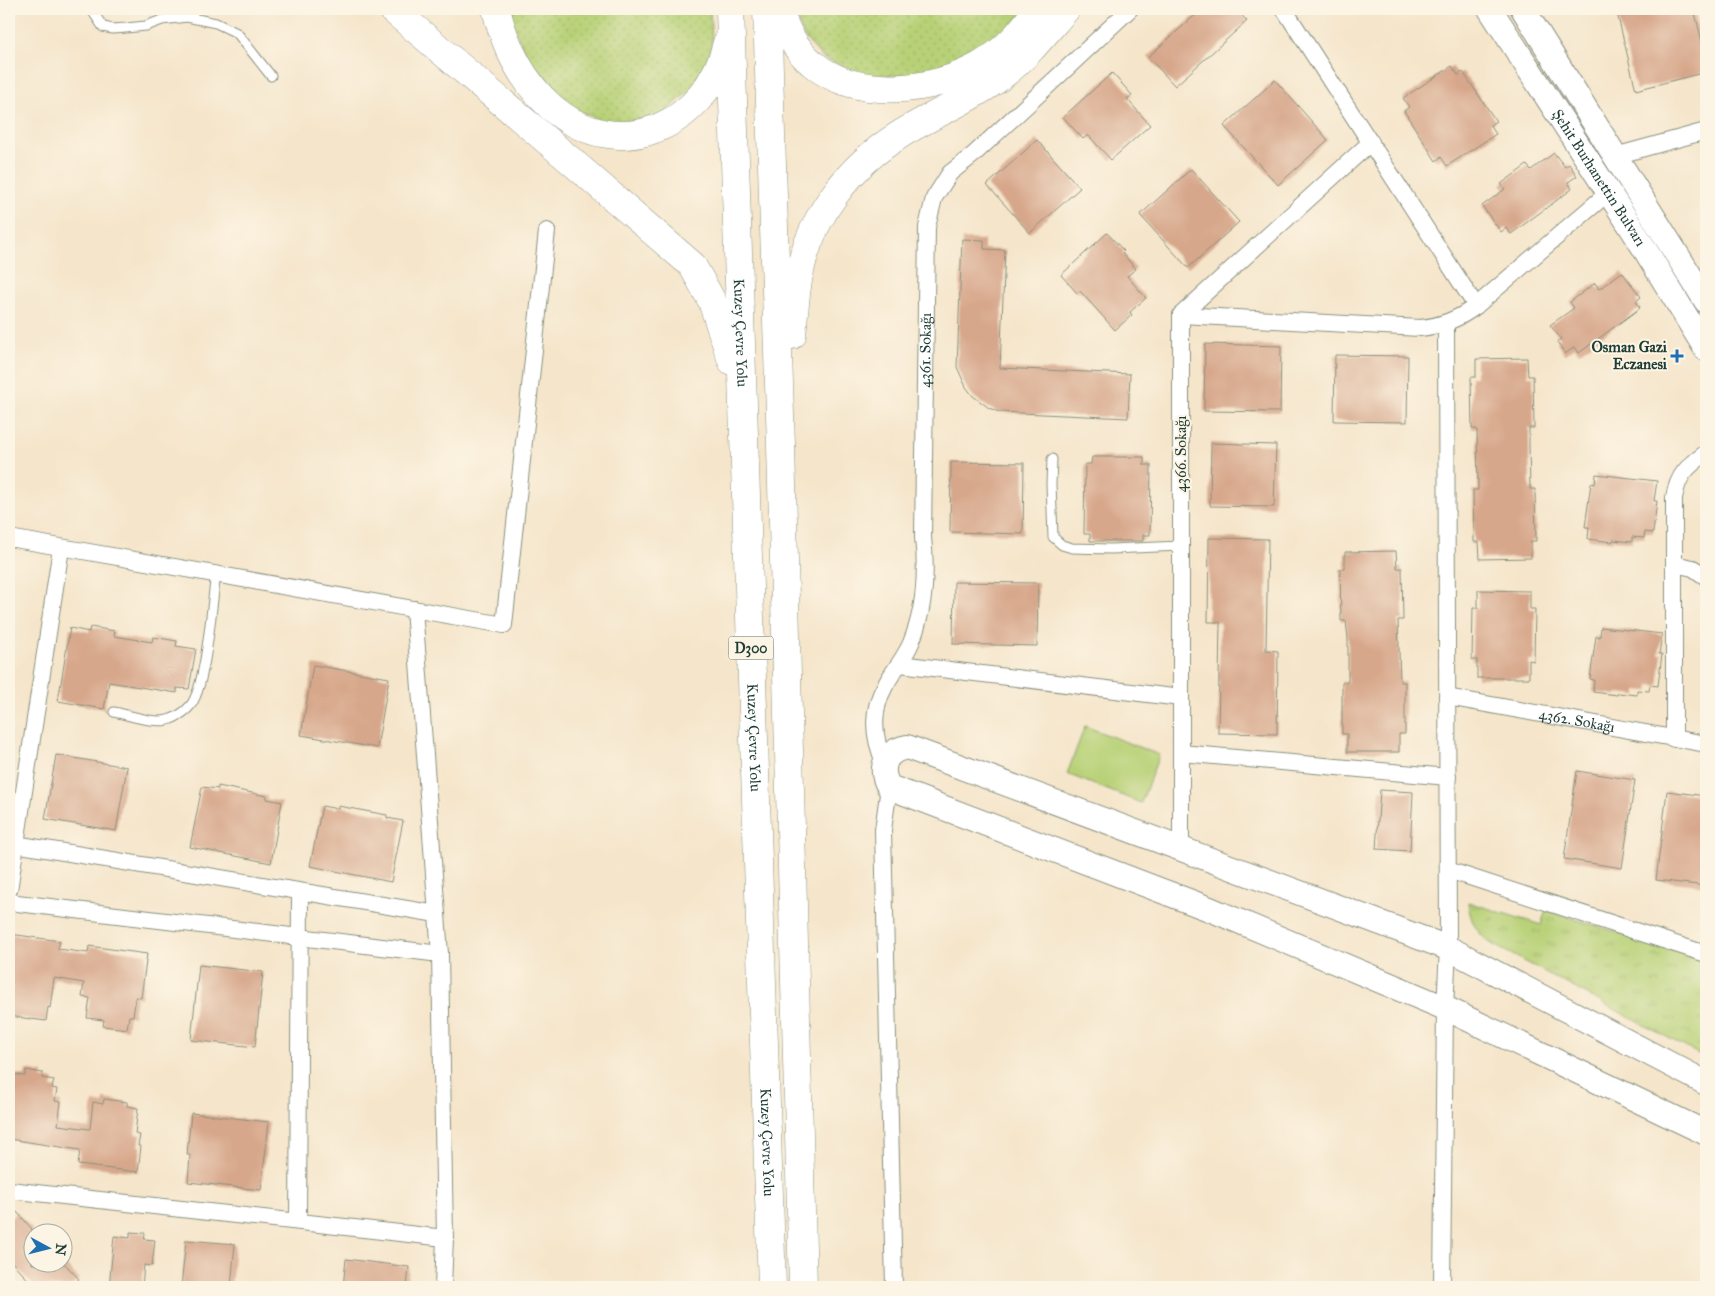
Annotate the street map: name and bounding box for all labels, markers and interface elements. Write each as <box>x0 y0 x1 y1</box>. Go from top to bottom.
street label: Şehit Burhanettin Bulvarı <box>1548 106 1650 250</box>
street label: Kuzey Çevre Yolu <box>730 278 751 387</box>
street label: 4361. Sokağı <box>916 313 935 388</box>
place label: Osman Gazi Eczanesi <box>1591 338 1668 373</box>
marker: Osman Gazi Eczanesi <box>1671 350 1683 362</box>
street label: 4366. Sokağı <box>1172 416 1190 492</box>
road number: D300 <box>728 636 774 660</box>
street label: Kuzey Çevre Yolu <box>743 683 765 792</box>
street label: 4362. Sokağı <box>1537 705 1616 736</box>
street label: Kuzey Çevre Yolu <box>756 1088 778 1197</box>
north arrow <box>22 1224 72 1274</box>
text: N <box>51 1243 70 1257</box>

